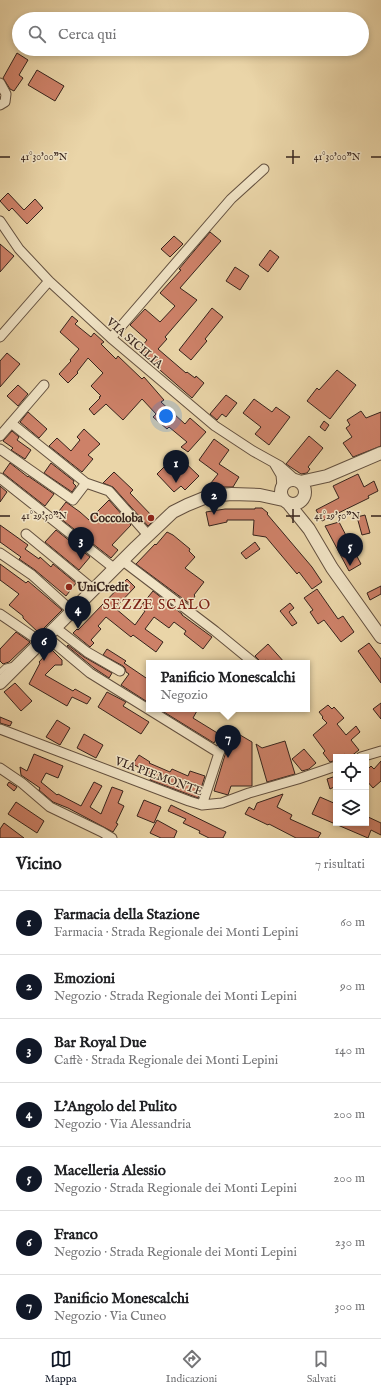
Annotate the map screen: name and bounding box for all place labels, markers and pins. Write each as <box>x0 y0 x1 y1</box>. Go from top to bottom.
pin: 1 <box>163 450 189 483</box>
pin: 2 <box>201 482 227 515</box>
place label: Coccoloba <box>90 511 144 526</box>
marker: Coccoloba <box>146 513 156 523</box>
pin: 3 <box>68 527 94 560</box>
pin: 5 <box>337 533 363 566</box>
place label: UniCredit <box>76 580 129 595</box>
marker: UniCredit <box>64 582 74 592</box>
pin: 4 <box>65 596 91 629</box>
pin: 6 <box>31 628 57 661</box>
pin: 7 <box>215 725 241 758</box>

